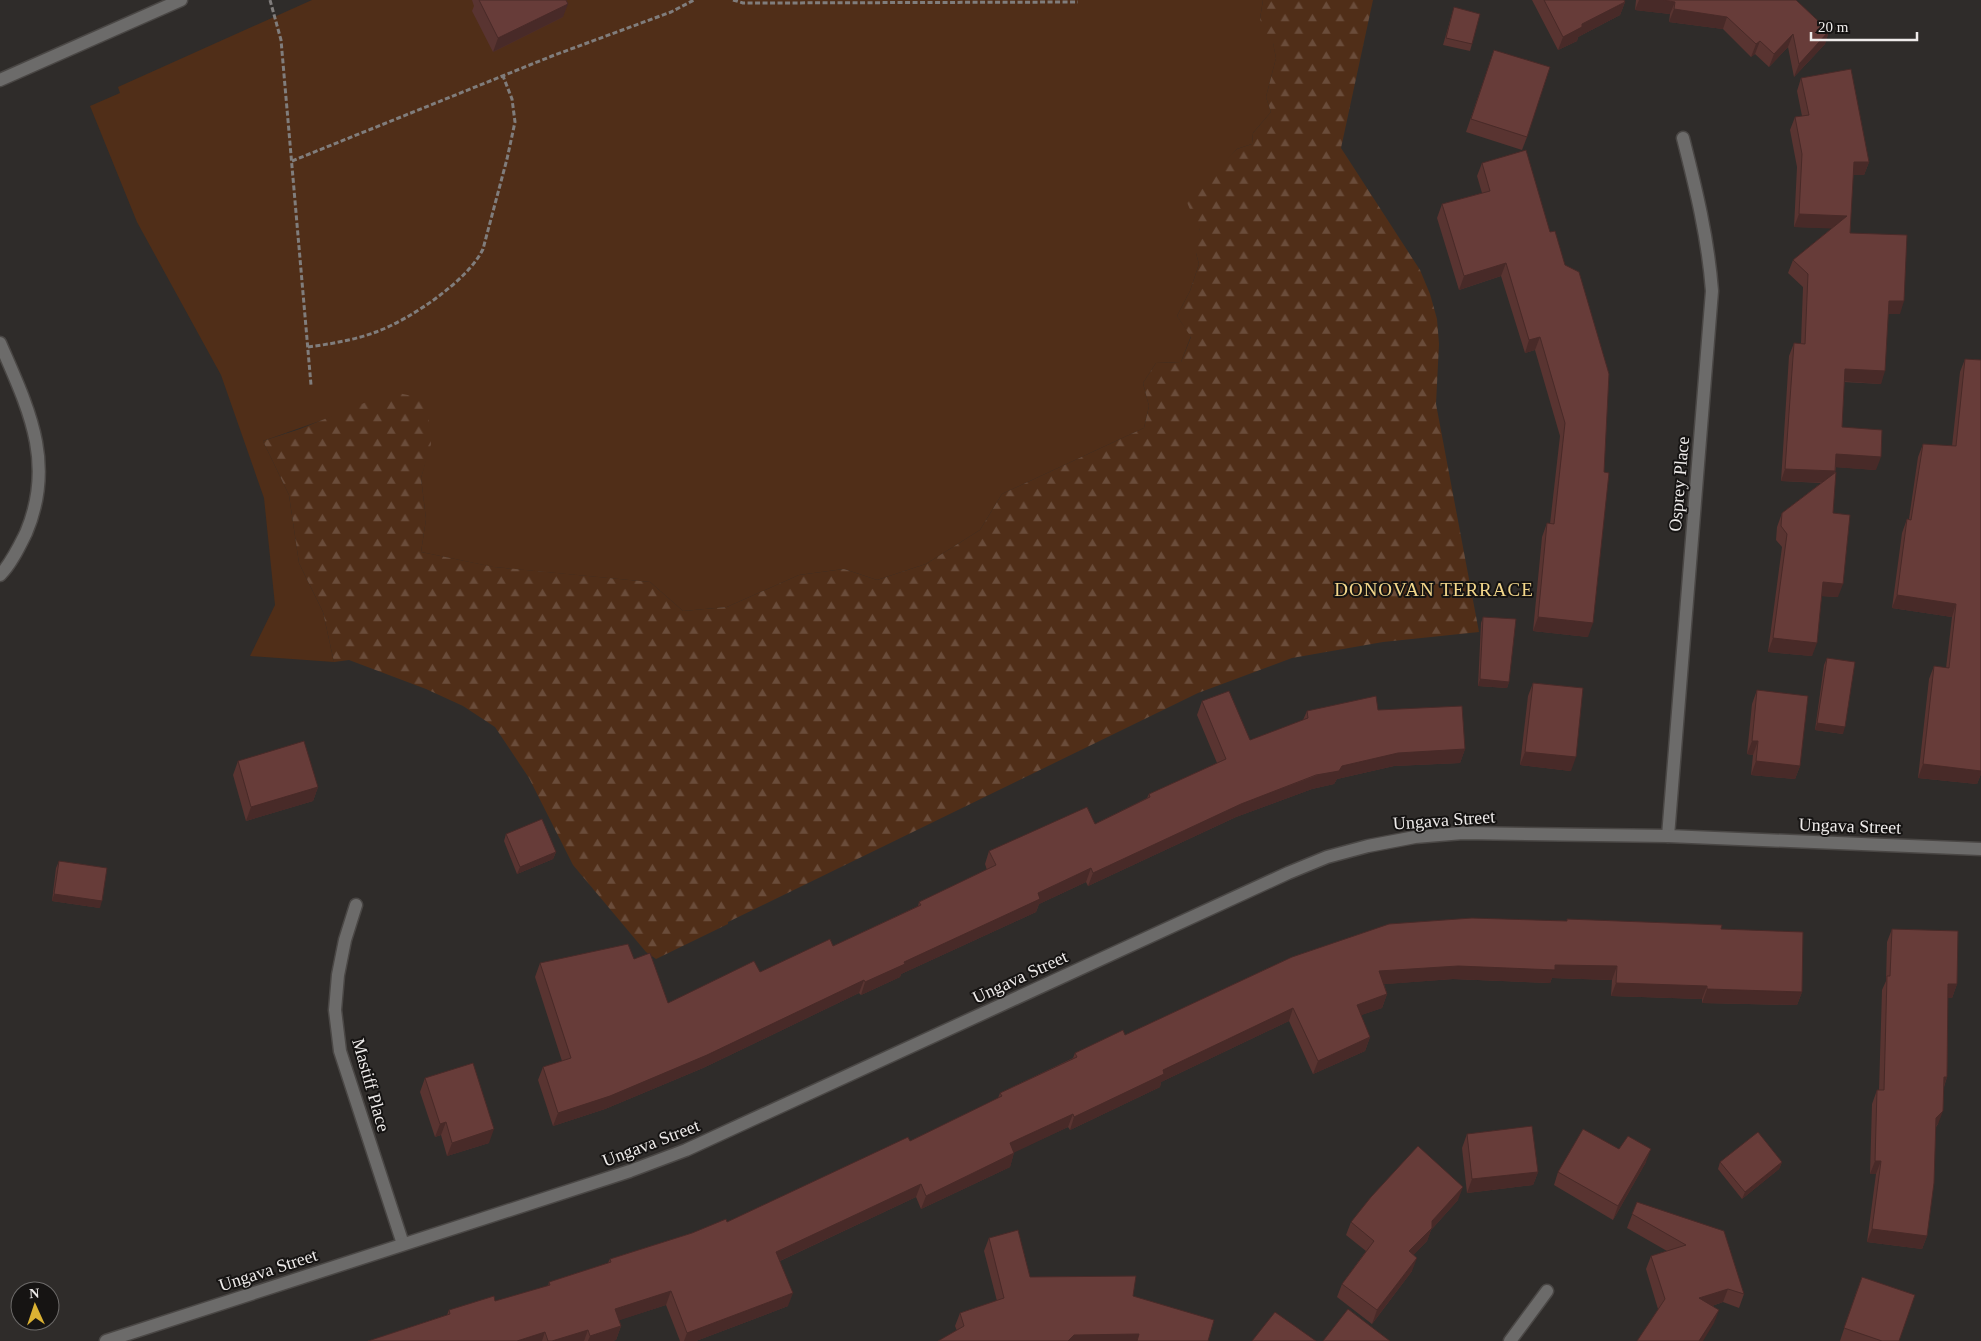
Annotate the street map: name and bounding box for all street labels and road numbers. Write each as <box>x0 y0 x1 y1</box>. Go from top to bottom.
street label: Osprey Place <box>1665 436 1693 532</box>
street label: Ungava Street <box>1392 806 1496 834</box>
street label: Ungava Street <box>1798 814 1902 838</box>
street label: Ungava Street <box>969 946 1071 1008</box>
street label: Mastiff Place <box>348 1036 394 1134</box>
street label: Ungava Street <box>600 1115 702 1171</box>
street label: Ungava Street <box>216 1245 320 1295</box>

